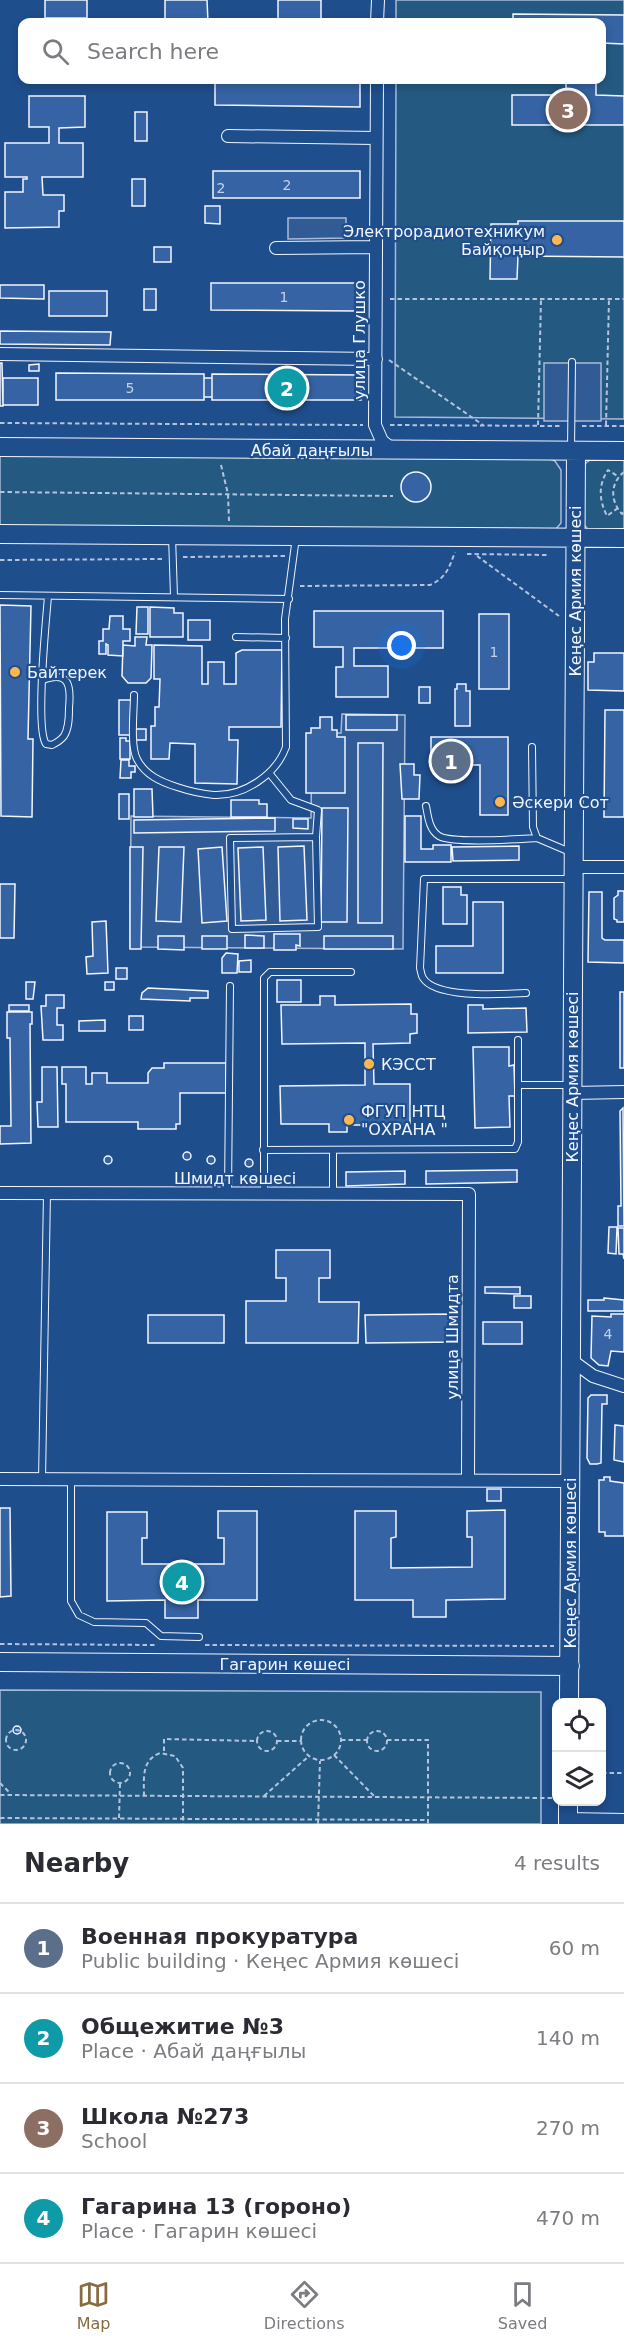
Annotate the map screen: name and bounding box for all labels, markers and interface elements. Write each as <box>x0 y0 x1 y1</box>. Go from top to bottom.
search box <box>18 18 606 84</box>
icon: search <box>39 35 72 68</box>
text: Search here <box>87 39 219 64</box>
pin: 3 <box>548 88 588 132</box>
house number: 2 <box>283 177 291 193</box>
house number: 2 <box>217 180 225 196</box>
place label: Электрорадиотехникум Байқоңыр <box>343 222 545 259</box>
marker: Электрорадиотехникум Байқоңыр <box>550 233 564 247</box>
street label: улица Глушко <box>350 280 369 400</box>
house number: 1 <box>280 289 288 305</box>
pin: 2 <box>268 366 306 410</box>
house number: 5 <box>126 380 134 396</box>
street label: Абай даңғылы <box>251 441 373 460</box>
street label: Кеңес Армия көшесі <box>566 506 585 676</box>
your location <box>387 631 416 660</box>
house number: 1 <box>490 644 498 660</box>
place label: Байтерек <box>27 663 107 682</box>
marker: Байтерек <box>8 665 22 679</box>
pin: 1 <box>432 738 470 783</box>
place label: Әскери Сот <box>512 793 609 812</box>
marker: Әскери Сот <box>493 795 507 809</box>
street label: Кеңес Армия көшесі <box>563 992 582 1162</box>
place label: КЭССТ <box>381 1055 436 1074</box>
marker: КЭССТ <box>362 1057 376 1071</box>
place label: ФГУП НТЦ "ОХРАНА " <box>361 1102 448 1139</box>
marker: ФГУП НТЦ "ОХРАНА " <box>342 1113 356 1127</box>
street label: Шмидт көшесі <box>174 1169 296 1188</box>
street label: улица Шмидта <box>443 1274 462 1400</box>
house number: 4 <box>604 1326 613 1342</box>
street label: Кеңес Армия көшесі <box>561 1478 580 1648</box>
pin: 4 <box>162 1560 201 1604</box>
street label: Гагарин көшесі <box>219 1655 351 1674</box>
map controls <box>552 1698 606 1806</box>
button: locate <box>552 1698 606 1752</box>
button: layers <box>552 1752 606 1806</box>
text: Nearby <box>24 1848 129 1878</box>
text: 4 results <box>514 1851 600 1875</box>
text: Военная прокуратура <box>81 1924 358 1949</box>
text: 1 <box>37 1936 50 1960</box>
text: 60 m <box>549 1936 600 1960</box>
text: Public building · Кеңес Армия көшесі <box>81 1949 459 1973</box>
text: Общежитие №3 <box>81 2014 284 2039</box>
text: 2 <box>37 2026 50 2050</box>
text: 140 m <box>536 2026 600 2050</box>
text: Place · Абай даңғылы <box>81 2039 306 2063</box>
text: Школа №273 <box>81 2104 249 2129</box>
text: 3 <box>37 2116 50 2140</box>
text: 270 m <box>536 2116 600 2140</box>
text: School <box>81 2129 147 2153</box>
text: Гагарина 13 (гороно) <box>81 2194 351 2219</box>
text: 4 <box>37 2206 50 2230</box>
text: 470 m <box>536 2206 600 2230</box>
text: Place · Гагарин көшесі <box>81 2219 317 2243</box>
tab: Map <box>77 2278 110 2333</box>
tab: Directions <box>264 2278 344 2333</box>
tab: Saved <box>498 2278 547 2333</box>

